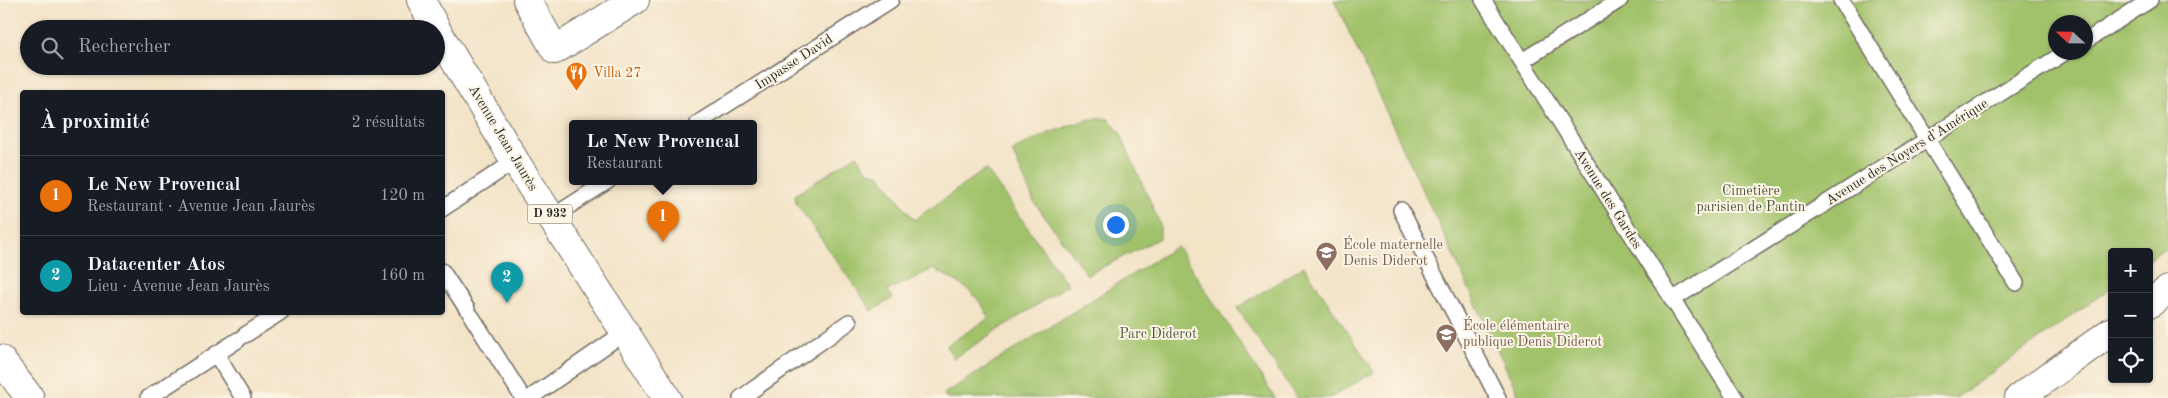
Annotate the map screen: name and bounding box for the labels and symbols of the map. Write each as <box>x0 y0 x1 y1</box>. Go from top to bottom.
north arrow <box>2048 15 2093 60</box>
street label: Impasse David <box>753 32 835 92</box>
restaurant icon: Villa 27 <box>565 61 589 92</box>
place label: Villa 27 <box>593 66 642 80</box>
street label: Avenue Jean Jaurès <box>466 83 540 193</box>
street label: Avenue des Noyers d'Amérique <box>1824 96 1990 208</box>
street label: Avenue des Gardes <box>1572 147 1644 251</box>
park label: Cimetière parisien de Pantin <box>1697 184 1806 214</box>
pin: 1 <box>647 201 679 242</box>
road number: D 932 <box>528 204 572 223</box>
your location <box>1103 212 1129 238</box>
place label: École maternelle Denis Diderot <box>1343 235 1443 268</box>
school or university icon: École maternelle Denis Diderot <box>1315 241 1339 272</box>
pin: 2 <box>491 262 523 303</box>
place label: École élémentaire publique Denis Diderot <box>1463 316 1602 349</box>
school or university icon: École élémentaire publique Denis Diderot <box>1435 322 1459 353</box>
park label: Parc Diderot <box>1119 327 1197 341</box>

